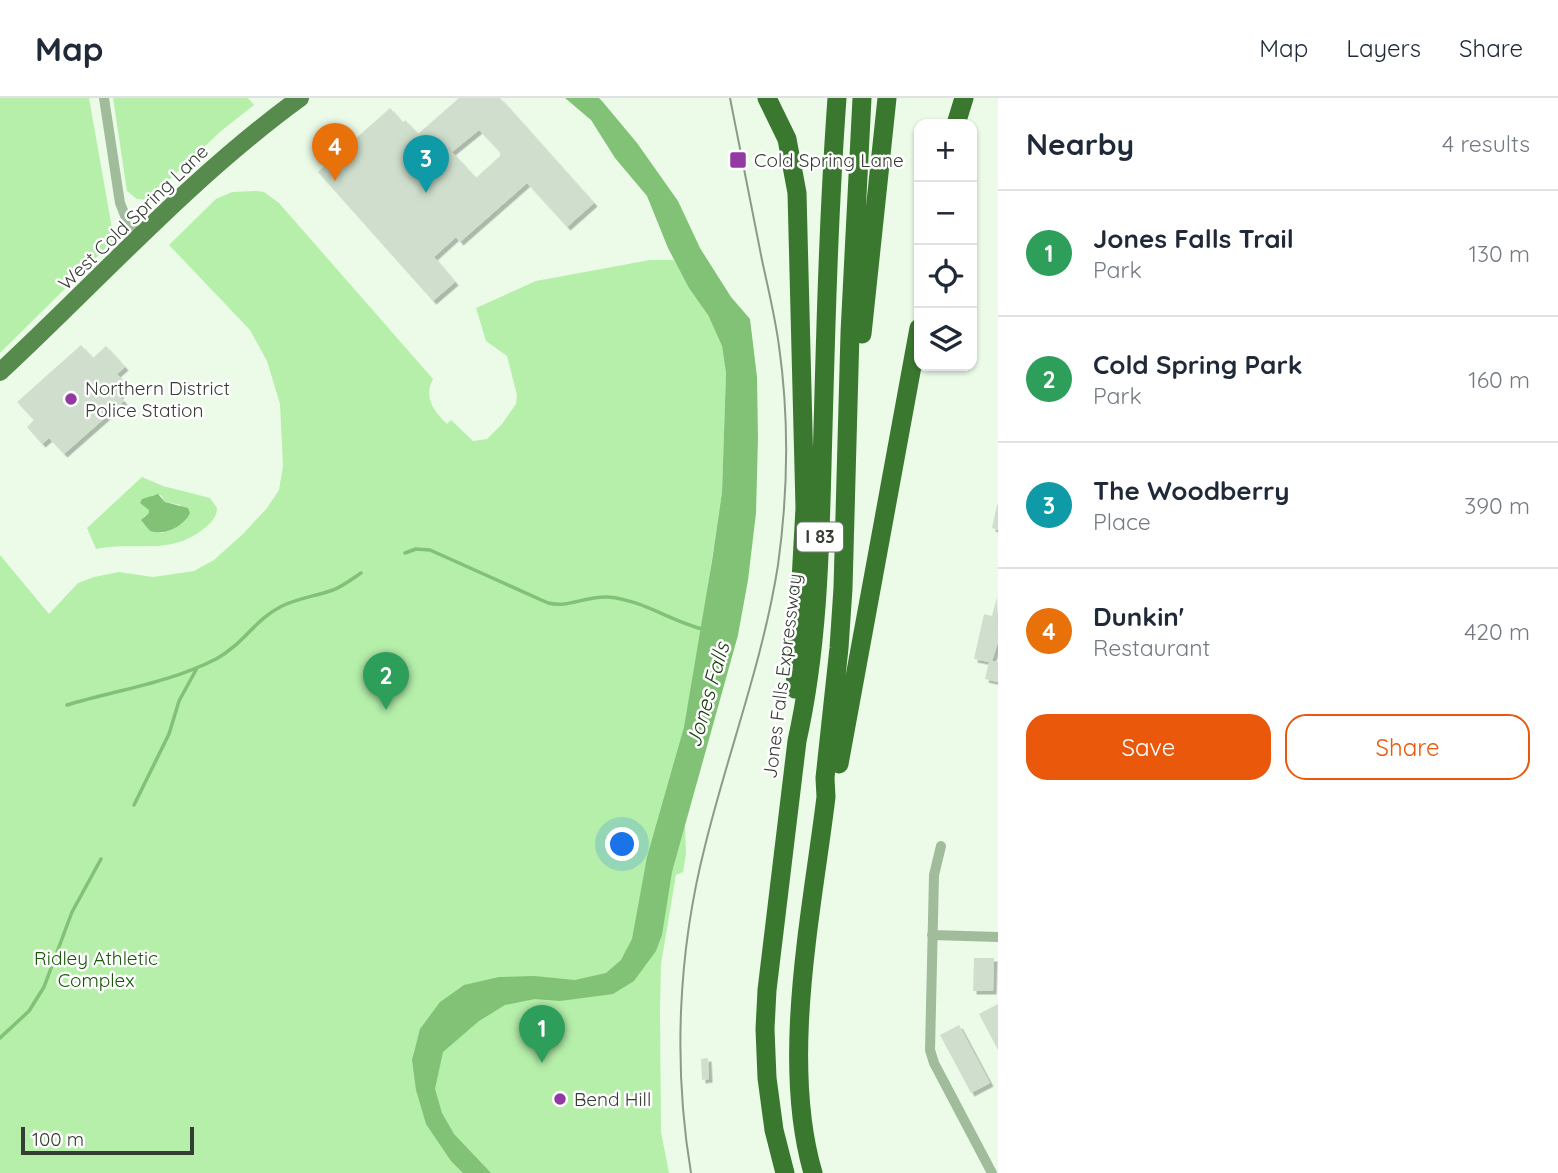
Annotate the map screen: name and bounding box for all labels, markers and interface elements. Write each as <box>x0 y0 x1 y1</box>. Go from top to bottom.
text: Map <box>35 28 103 69</box>
text: Map <box>1259 33 1308 63</box>
text: Layers <box>1346 33 1421 63</box>
text: Share <box>1459 33 1523 63</box>
map controls <box>914 119 977 371</box>
button: + <box>914 119 977 182</box>
pin: 4 <box>312 123 358 181</box>
text: Nearby <box>1026 125 1134 163</box>
text: 4 results <box>1442 129 1530 158</box>
pin: 3 <box>403 135 449 193</box>
street label: West Cold Spring Lane <box>53 139 213 295</box>
place label: Cold Spring Lane <box>754 148 904 172</box>
marker: Cold Spring Lane <box>728 150 748 170</box>
button: − <box>914 182 977 245</box>
text: Jones Falls Trail <box>1093 222 1294 255</box>
text: 1 <box>1045 239 1053 268</box>
text: 130 m <box>1468 239 1530 268</box>
button: locate <box>914 245 977 308</box>
text: Park <box>1093 255 1142 284</box>
button: layers <box>914 308 977 371</box>
text: Cold Spring Park <box>1093 348 1302 381</box>
text: 2 <box>1042 365 1056 394</box>
text: 160 m <box>1468 365 1530 394</box>
place label: Northern District Police Station <box>85 376 230 422</box>
text: Park <box>1093 381 1142 410</box>
marker: Northern District Police Station <box>63 391 79 407</box>
text: The Woodberry <box>1093 474 1290 507</box>
text: 3 <box>1043 491 1055 520</box>
text: 390 m <box>1464 491 1530 520</box>
text: Place <box>1093 507 1151 536</box>
road number: I 83 <box>797 522 843 552</box>
street label: Jones Falls Expressway <box>758 572 806 780</box>
text: Dunkin' <box>1093 600 1184 633</box>
text: 4 <box>1042 617 1056 646</box>
text: 420 m <box>1464 617 1530 646</box>
text: Restaurant <box>1093 633 1210 662</box>
water label: Jones Falls <box>680 638 735 750</box>
pin: 2 <box>363 652 409 710</box>
button: Save <box>1026 714 1271 780</box>
button: Share <box>1285 714 1530 780</box>
your location <box>605 827 639 861</box>
park label: Ridley Athletic Complex <box>34 946 158 992</box>
pin: 1 <box>519 1005 565 1063</box>
place label: Bend Hill <box>574 1087 651 1111</box>
marker: Bend Hill <box>552 1091 568 1107</box>
scale bar <box>21 1124 194 1156</box>
text: 100 m <box>32 1127 84 1151</box>

